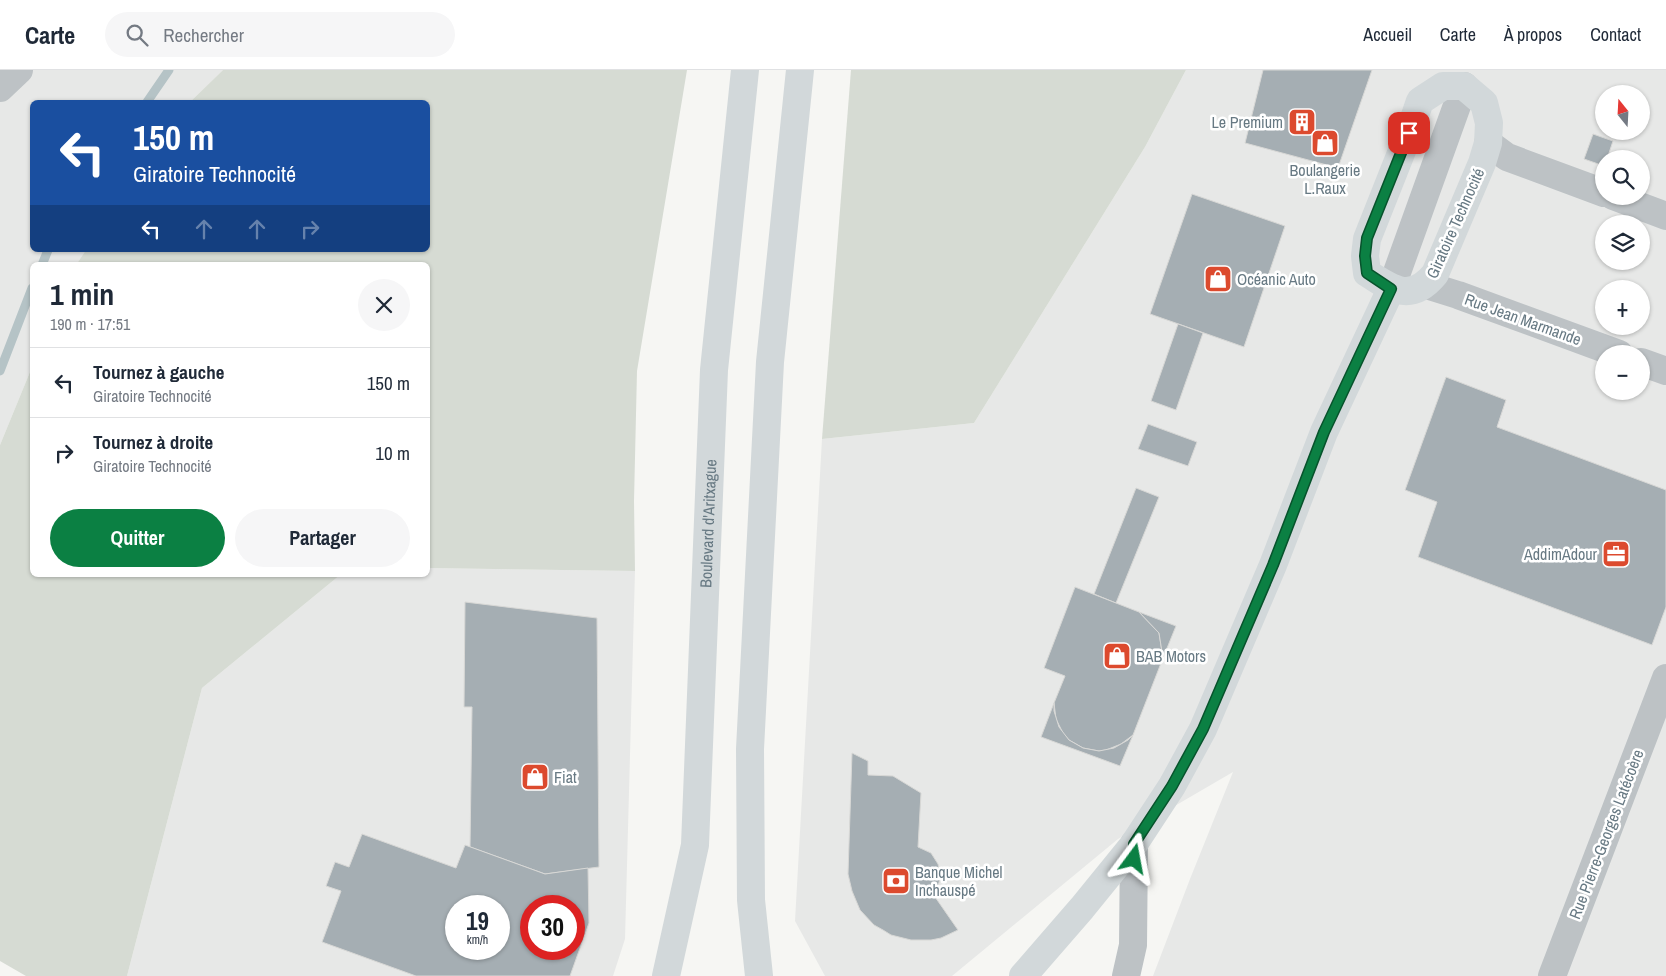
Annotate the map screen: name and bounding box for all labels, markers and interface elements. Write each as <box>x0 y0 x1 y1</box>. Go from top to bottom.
search box <box>105 12 455 57</box>
text: Carte <box>25 19 75 51</box>
icon: search <box>123 21 151 49</box>
text: Rechercher <box>163 22 244 48</box>
text: Accueil <box>1363 22 1412 47</box>
text: Carte <box>1440 22 1476 47</box>
text: À propos <box>1504 22 1562 47</box>
text: Contact <box>1590 22 1641 47</box>
north arrow <box>1595 85 1650 140</box>
map controls <box>1595 85 1650 400</box>
building icon: Le Premium <box>1287 107 1317 137</box>
place label: Le Premium <box>1212 111 1283 133</box>
pin <box>1388 112 1430 154</box>
text: 150 m <box>133 114 214 161</box>
icon: arrive <box>1395 119 1423 147</box>
icon: left <box>50 120 115 185</box>
shop icon: Boulangerie L.Raux <box>1310 128 1340 158</box>
button: search <box>1595 150 1650 205</box>
text: Giratoire Technocité <box>133 159 296 189</box>
place label: Boulangerie L.Raux <box>1290 159 1360 199</box>
street label: Giratoire Technocité <box>1421 164 1489 282</box>
icon: left <box>137 215 165 243</box>
icon: ahead <box>190 215 218 243</box>
icon: ahead <box>243 215 271 243</box>
icon: right <box>296 215 324 243</box>
button: layers <box>1595 215 1650 270</box>
shop icon: Océanic Auto <box>1203 264 1233 294</box>
place label: Océanic Auto <box>1237 268 1316 290</box>
text: 1 min <box>50 274 114 314</box>
button: close <box>358 279 410 331</box>
button: + <box>1595 280 1650 335</box>
street label: Rue Jean Marmande <box>1462 288 1584 350</box>
text: 190 m · 17:51 <box>50 313 130 335</box>
button: − <box>1595 345 1650 400</box>
text: Tournez à gauche <box>93 359 224 385</box>
icon: left <box>50 369 78 397</box>
text: 150 m <box>367 370 410 396</box>
text: Giratoire Technocité <box>93 385 212 407</box>
text: Tournez à droite <box>93 429 213 455</box>
icon: right <box>50 439 78 467</box>
text: 10 m <box>375 440 410 466</box>
text: Giratoire Technocité <box>93 455 212 477</box>
street label: Boulevard d'Aritxague <box>694 459 721 588</box>
button: Quitter <box>50 509 225 567</box>
button: Partager <box>235 509 410 567</box>
office icon: AddimAdour <box>1601 539 1631 569</box>
place label: AddimAdour <box>1523 543 1598 565</box>
shop icon: BAB Motors <box>1102 641 1132 671</box>
place label: BAB Motors <box>1136 645 1206 667</box>
street label: Rue Pierre-Georges Latécoère <box>1563 746 1649 922</box>
shop icon: Fiat <box>520 762 550 792</box>
place label: Fiat <box>554 766 577 788</box>
position arrow <box>1107 832 1159 884</box>
place label: Banque Michel Inchauspé <box>915 861 1003 901</box>
bank icon: Banque Michel Inchauspé <box>881 866 911 896</box>
speed limit sign: 30 <box>520 895 585 960</box>
text: 19 <box>466 904 489 938</box>
text: km/h <box>467 932 488 948</box>

